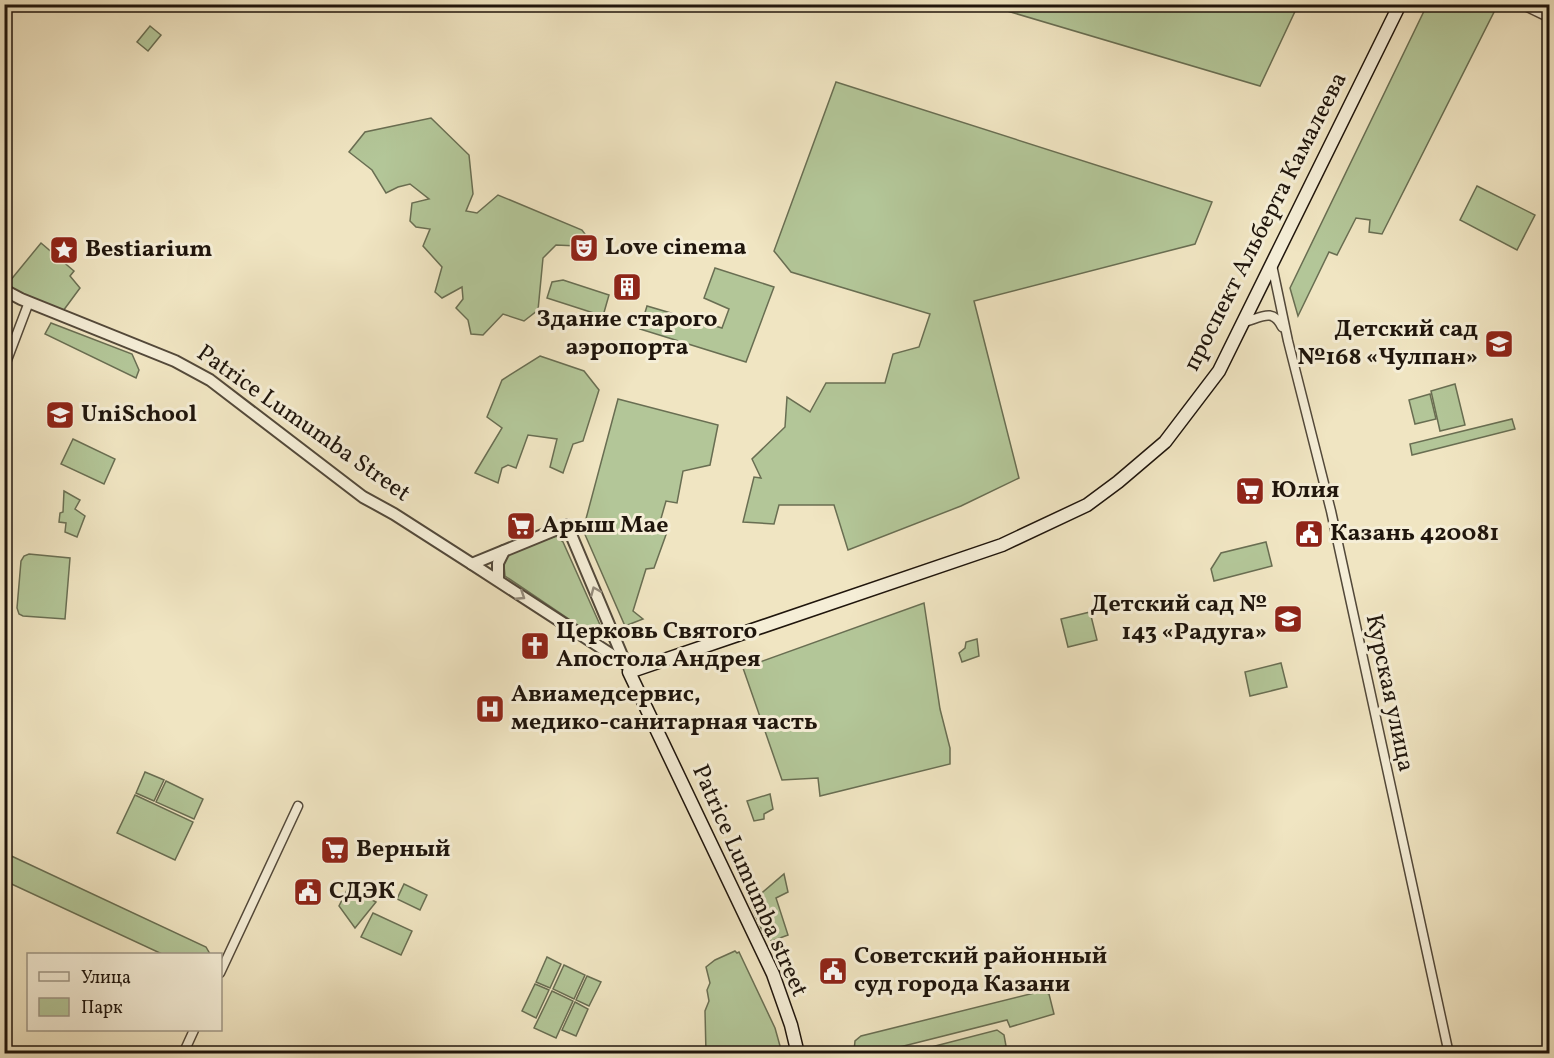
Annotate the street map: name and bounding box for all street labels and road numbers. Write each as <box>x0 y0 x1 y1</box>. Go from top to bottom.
street label: проспект Альберта Камалеева <box>1176 67 1356 377</box>
street label: Patrice Lumumba Street <box>189 337 417 511</box>
street label: Курская улица <box>1356 611 1422 775</box>
street label: Patrice Lumumba street <box>682 759 816 1003</box>

